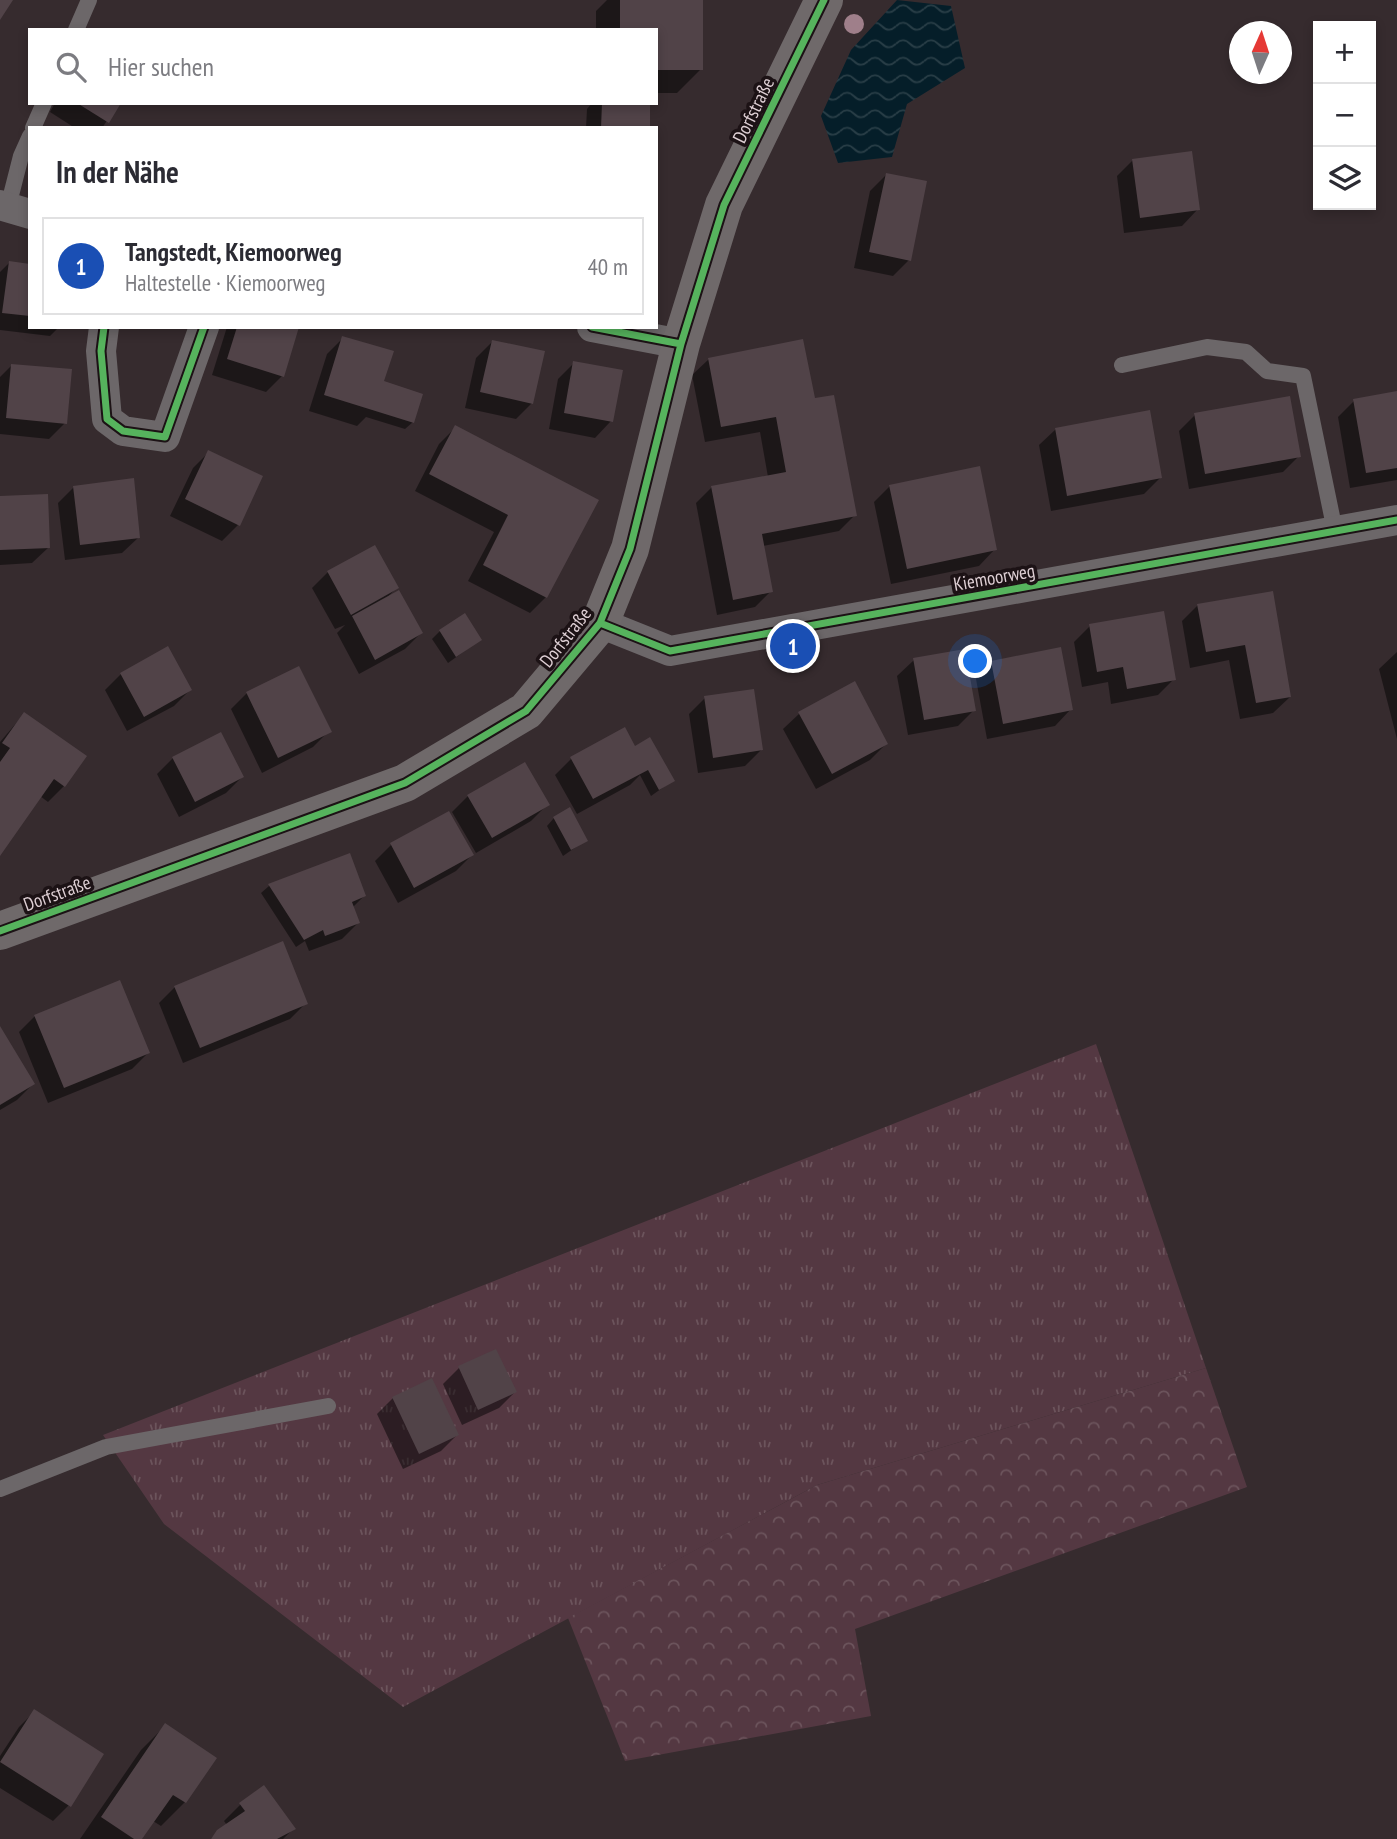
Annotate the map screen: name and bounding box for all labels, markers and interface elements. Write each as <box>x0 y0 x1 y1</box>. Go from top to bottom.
north arrow <box>1229 21 1292 84</box>
map controls <box>1313 21 1376 210</box>
button: + <box>1313 21 1376 84</box>
search box <box>28 28 658 105</box>
icon: search <box>52 48 90 86</box>
text: Hier suchen <box>108 50 214 83</box>
street label: Dorfstraße <box>727 73 779 147</box>
button: − <box>1313 84 1376 147</box>
button: layers <box>1313 147 1376 210</box>
text: In der Nähe <box>56 152 179 191</box>
text: Tangstedt, Kiemoorweg <box>125 235 342 268</box>
text: 1 <box>76 252 87 281</box>
text: 40 m <box>587 252 628 281</box>
text: Haltestelle · Kiemoorweg <box>125 268 325 297</box>
street label: Kiemoorweg <box>951 558 1037 596</box>
street label: Dorfstraße <box>534 602 596 672</box>
pin: 1 <box>770 620 816 672</box>
your location <box>958 644 992 678</box>
street label: Dorfstraße <box>20 870 94 916</box>

